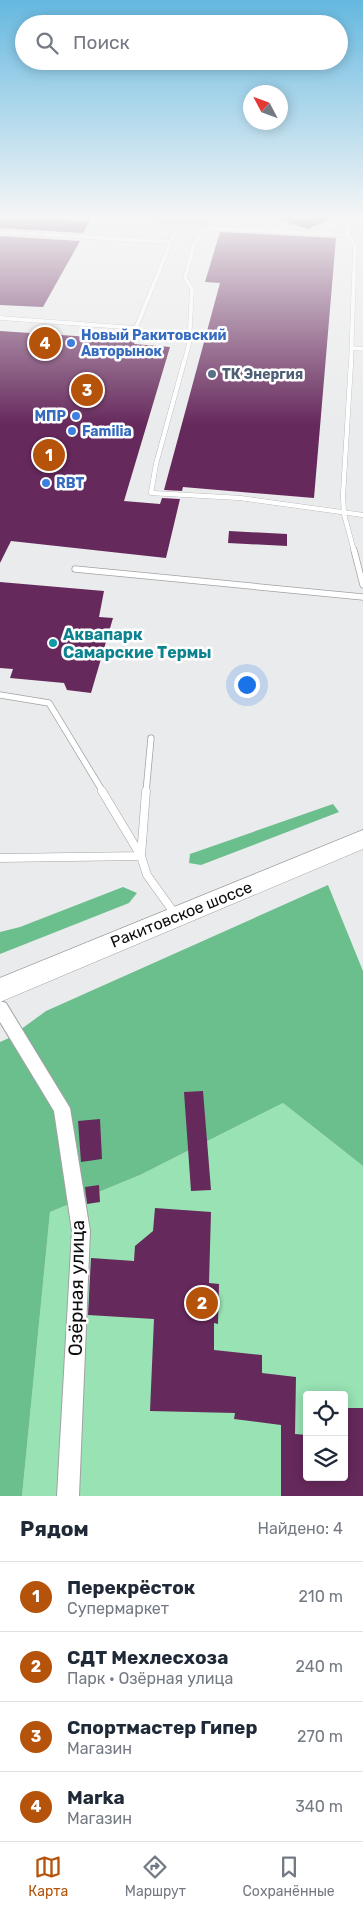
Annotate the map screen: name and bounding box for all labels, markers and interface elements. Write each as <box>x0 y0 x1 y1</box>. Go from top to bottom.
search box <box>15 15 348 70</box>
icon: search <box>33 29 61 57</box>
text: Поиск <box>73 31 130 54</box>
north arrow <box>243 85 288 130</box>
pin: 4 <box>29 324 61 362</box>
place label: Новый Ракитовский Авторынок <box>81 327 226 360</box>
marker: Новый Ракитовский Авторынок <box>65 337 77 349</box>
place label: ТК Энергия <box>222 366 303 383</box>
marker: ТК Энергия <box>206 368 218 380</box>
pin: 3 <box>71 371 103 409</box>
place label: МПР <box>35 408 67 425</box>
marker: МПР <box>70 410 82 422</box>
place label: Familia <box>82 423 132 440</box>
marker: Familia <box>66 425 78 437</box>
pin: 1 <box>33 436 65 474</box>
place label: RBT <box>56 475 84 492</box>
marker: RBT <box>40 477 52 489</box>
place label: Аквапарк Самарские Термы <box>63 625 211 662</box>
marker: Аквапарк Самарские Термы <box>47 637 59 649</box>
your location <box>234 672 260 698</box>
street label: Ракитовское шоссе <box>108 877 255 952</box>
street label: Озёрная улица <box>64 1220 89 1356</box>
pin: 2 <box>186 1284 218 1322</box>
map controls <box>303 1391 348 1481</box>
button: locate <box>303 1391 348 1436</box>
button: layers <box>303 1436 348 1481</box>
text: Рядом <box>20 1516 89 1541</box>
text: Найдено: 4 <box>258 1519 343 1538</box>
text: Перекрёсток <box>67 1576 195 1599</box>
text: 1 <box>32 1587 40 1606</box>
text: 210 m <box>298 1587 343 1606</box>
text: Супермаркет <box>67 1599 169 1618</box>
text: СДТ Мехлесхоза <box>67 1646 228 1669</box>
text: 2 <box>31 1657 41 1676</box>
text: 240 m <box>296 1657 343 1676</box>
text: Парк · Озёрная улица <box>67 1669 233 1688</box>
text: Спортмастер Гипер <box>67 1716 257 1739</box>
text: 3 <box>31 1727 41 1746</box>
text: 270 m <box>297 1727 343 1746</box>
text: Магазин <box>67 1739 132 1758</box>
text: Marka <box>67 1786 125 1809</box>
text: 4 <box>31 1797 41 1816</box>
text: 340 m <box>295 1797 343 1816</box>
text: Магазин <box>67 1809 132 1828</box>
tab: Карта <box>28 1853 68 1900</box>
tab: Маршрут <box>125 1853 186 1900</box>
tab: Сохранённые <box>243 1853 335 1900</box>

